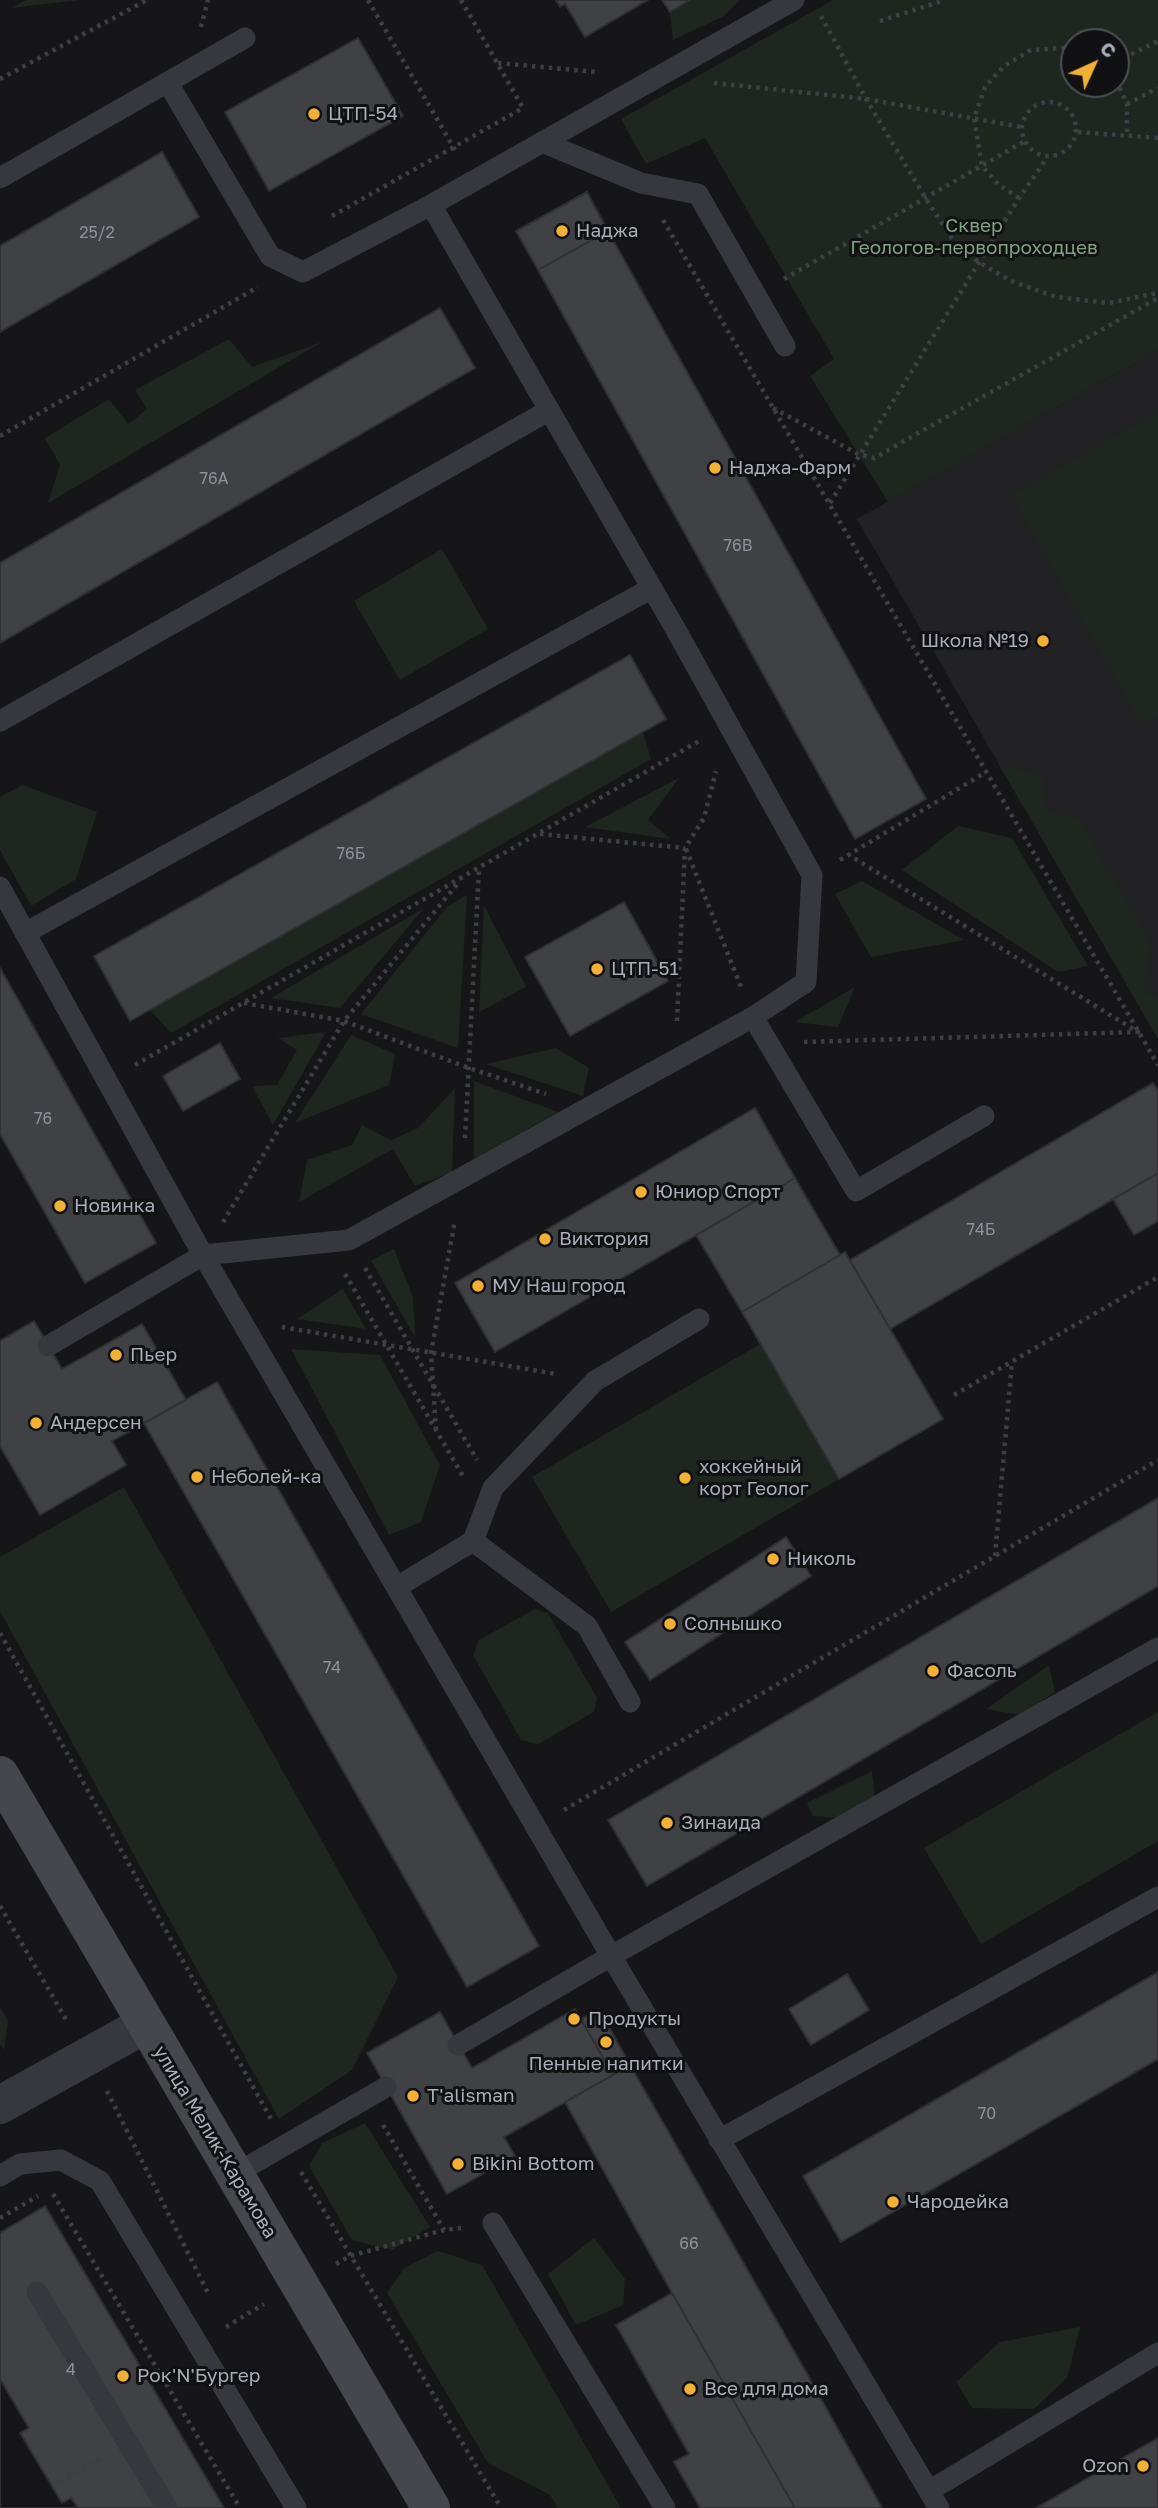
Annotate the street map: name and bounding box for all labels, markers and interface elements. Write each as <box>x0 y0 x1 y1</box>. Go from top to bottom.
north arrow <box>1060 28 1130 98</box>
text: С <box>1096 36 1122 62</box>
place label: ЦТП-54 <box>328 103 398 125</box>
marker: ЦТП-54 <box>306 106 322 122</box>
park label: Сквер Геологов-первопроходцев <box>850 215 1098 259</box>
place label: Наджа <box>576 220 639 242</box>
house number: 25/2 <box>79 223 115 243</box>
marker: Наджа <box>554 223 570 239</box>
place label: Наджа-Фарм <box>729 457 851 479</box>
marker: Наджа-Фарм <box>707 460 723 476</box>
house number: 76А <box>200 469 228 489</box>
house number: 76В <box>724 536 752 556</box>
place label: Школа №19 <box>921 630 1029 652</box>
marker: Школа №19 <box>1035 633 1051 649</box>
house number: 76Б <box>337 844 365 864</box>
place label: ЦТП-51 <box>611 958 679 980</box>
marker: ЦТП-51 <box>589 961 605 977</box>
house number: 76 <box>34 1109 52 1129</box>
place label: Юниор Спорт <box>655 1181 781 1203</box>
marker: Юниор Спорт <box>633 1184 649 1200</box>
place label: Новинка <box>74 1195 155 1217</box>
marker: Новинка <box>52 1198 68 1214</box>
house number: 74Б <box>967 1220 995 1240</box>
place label: Виктория <box>559 1228 649 1250</box>
marker: Виктория <box>537 1231 553 1247</box>
place label: МУ Наш город <box>492 1275 625 1297</box>
marker: МУ Наш город <box>470 1278 486 1294</box>
place label: Пьер <box>130 1344 177 1366</box>
marker: Пьер <box>108 1347 124 1363</box>
place label: Андерсен <box>50 1412 141 1434</box>
marker: Андерсен <box>28 1415 44 1431</box>
place label: хоккейный корт Геолог <box>699 1456 809 1500</box>
place label: Неболей-ка <box>211 1466 321 1488</box>
marker: Неболей-ка <box>189 1469 205 1485</box>
marker: хоккейный корт Геолог <box>677 1470 693 1486</box>
place label: Николь <box>787 1548 856 1570</box>
marker: Николь <box>765 1551 781 1567</box>
place label: Солнышко <box>684 1613 782 1635</box>
marker: Солнышко <box>662 1616 678 1632</box>
house number: 74 <box>323 1658 341 1678</box>
place label: Фасоль <box>947 1660 1017 1682</box>
marker: Фасоль <box>925 1663 941 1679</box>
place label: Зинаида <box>681 1812 761 1834</box>
marker: Зинаида <box>659 1815 675 1831</box>
place label: Продукты <box>588 2008 681 2030</box>
marker: Продукты <box>566 2011 582 2027</box>
marker: Пенные напитки <box>598 2034 614 2050</box>
street label: улица Мелик-Карамова <box>148 2042 282 2242</box>
place label: Пенные напитки <box>528 2053 684 2075</box>
place label: T'alisman <box>427 2085 515 2107</box>
marker: T'alisman <box>405 2088 421 2104</box>
house number: 70 <box>978 2104 996 2124</box>
place label: Bikini Bottom <box>472 2153 595 2175</box>
marker: Bikini Bottom <box>450 2156 466 2172</box>
place label: Чародейка <box>907 2191 1009 2213</box>
marker: Чародейка <box>885 2194 901 2210</box>
house number: 66 <box>679 2234 699 2254</box>
house number: 4 <box>66 2360 76 2380</box>
place label: Рок'N'Бургер <box>137 2365 260 2387</box>
marker: Рок'N'Бургер <box>115 2368 131 2384</box>
place label: Все для дома <box>704 2378 829 2400</box>
marker: Все для дома <box>682 2381 698 2397</box>
place label: Ozon <box>1082 2455 1129 2477</box>
marker: Ozon <box>1135 2458 1151 2474</box>

